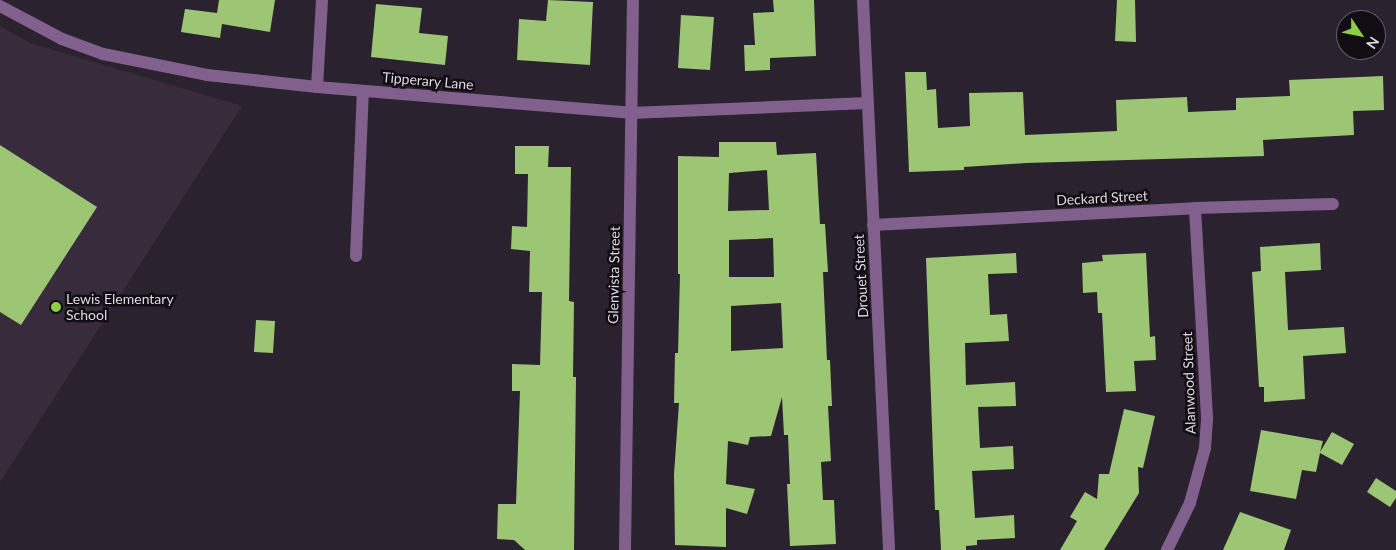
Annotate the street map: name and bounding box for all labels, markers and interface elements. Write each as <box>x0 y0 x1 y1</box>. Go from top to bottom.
north arrow <box>1336 10 1386 60</box>
text: N <box>1363 34 1383 52</box>
street label: Tipperary Lane <box>382 69 474 93</box>
street label: Deckard Street <box>1056 187 1148 209</box>
street label: Glenvista Street <box>605 226 623 324</box>
street label: Drouet Street <box>850 234 872 318</box>
place label: Lewis Elementary School <box>66 291 174 324</box>
marker: Lewis Elementary School <box>50 301 62 313</box>
street label: Alanwood Street <box>1179 331 1199 435</box>

